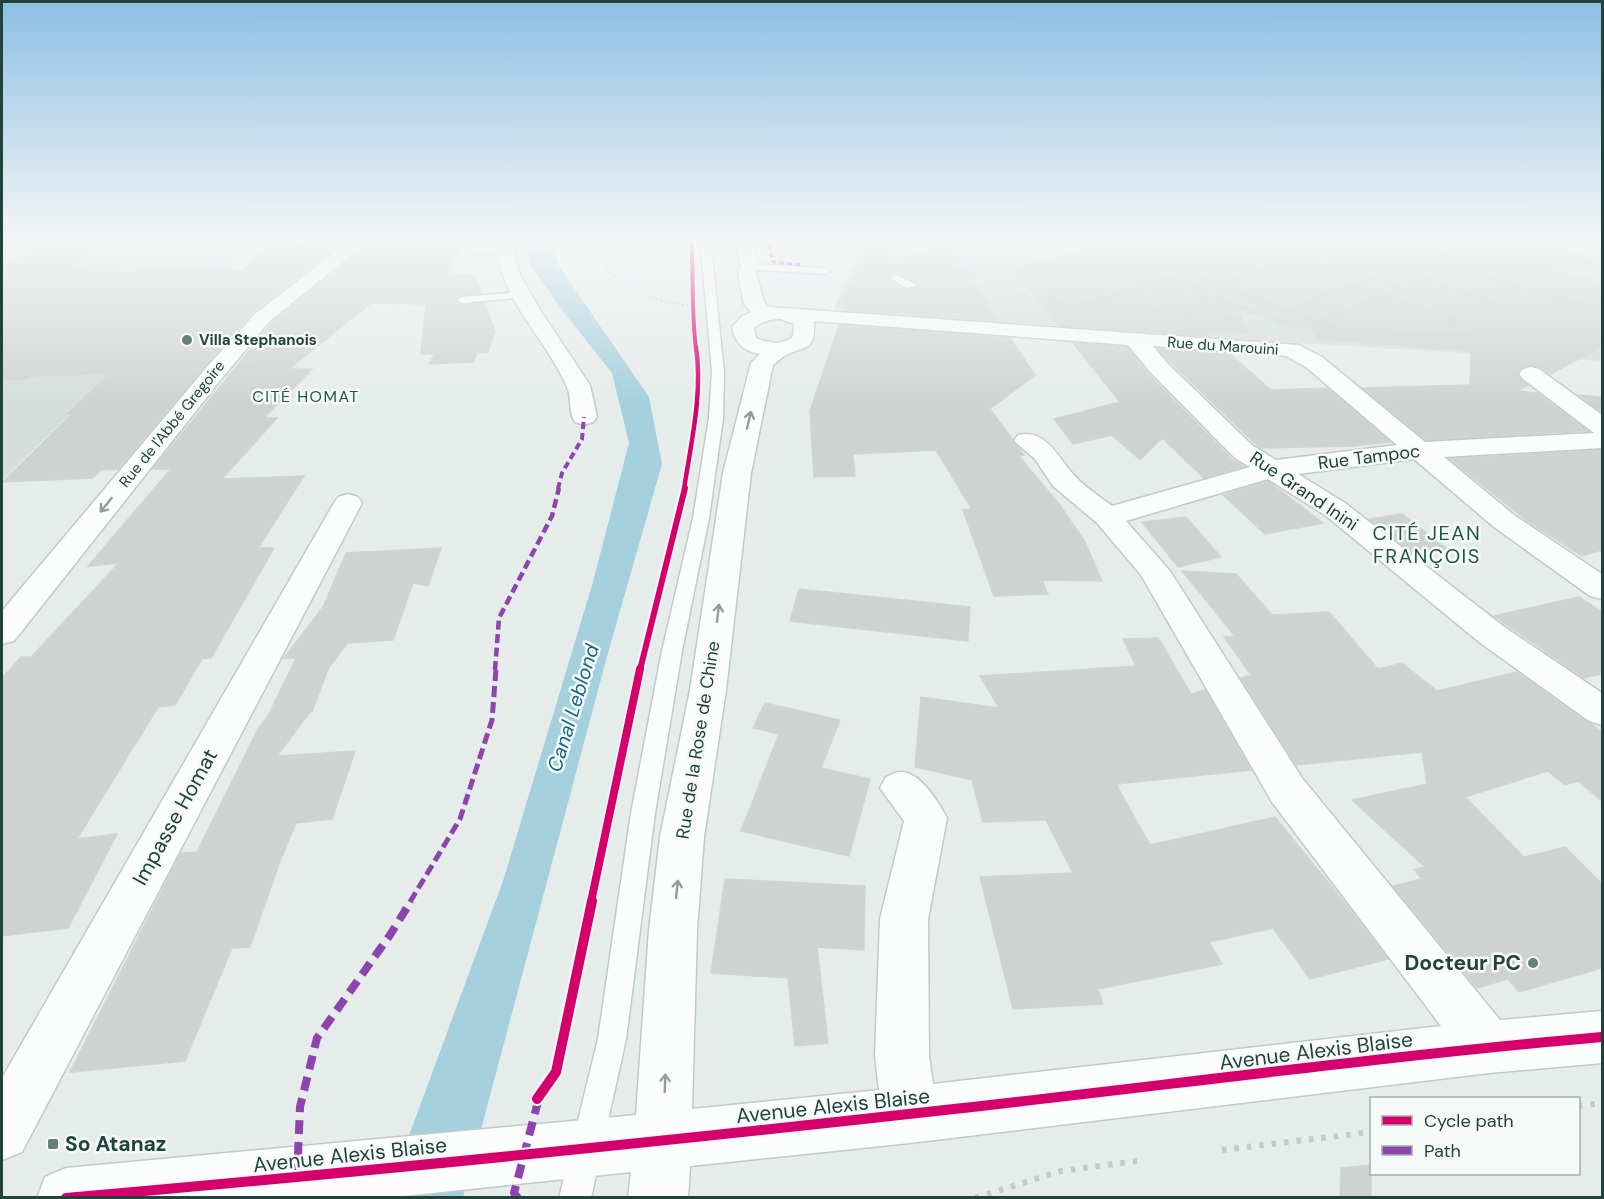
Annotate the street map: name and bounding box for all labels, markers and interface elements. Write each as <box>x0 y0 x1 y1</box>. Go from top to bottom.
place label: Villa Stephanois <box>199 330 317 350</box>
street label: Rue du Marouini <box>1167 332 1279 360</box>
marker: Villa Stephanois <box>180 333 194 347</box>
street label: Rue de l'Abbé Gregoire <box>115 357 229 491</box>
district label: CITÉ HOMAT <box>252 386 360 407</box>
one-way arrow <box>743 411 755 430</box>
street label: Rue Tampoc <box>1316 439 1422 475</box>
street label: Rue Grand Inini <box>1245 446 1363 536</box>
one-way arrow <box>100 496 113 512</box>
district label: CITÉ JEAN FRANÇOIS <box>1373 520 1481 569</box>
one-way arrow <box>713 603 724 623</box>
street label: Rue de la Rose de Chine <box>670 639 726 841</box>
water label: Canal Leblond <box>541 640 605 775</box>
street label: Impasse Homat <box>126 744 224 890</box>
one-way arrow <box>672 879 683 899</box>
place label: Docteur PC <box>1404 949 1521 977</box>
marker: Docteur PC <box>1526 956 1540 970</box>
street label: Avenue Alexis Blaise <box>1218 1025 1414 1077</box>
one-way arrow <box>659 1074 671 1094</box>
street label: Avenue Alexis Blaise <box>735 1082 931 1130</box>
legend <box>1370 1097 1580 1175</box>
text: Cycle path <box>1424 1109 1514 1133</box>
place label: So Atanaz <box>65 1130 166 1158</box>
street label: Avenue Alexis Blaise <box>252 1131 448 1179</box>
marker: So Atanaz <box>46 1137 60 1151</box>
text: Path <box>1424 1139 1461 1163</box>

